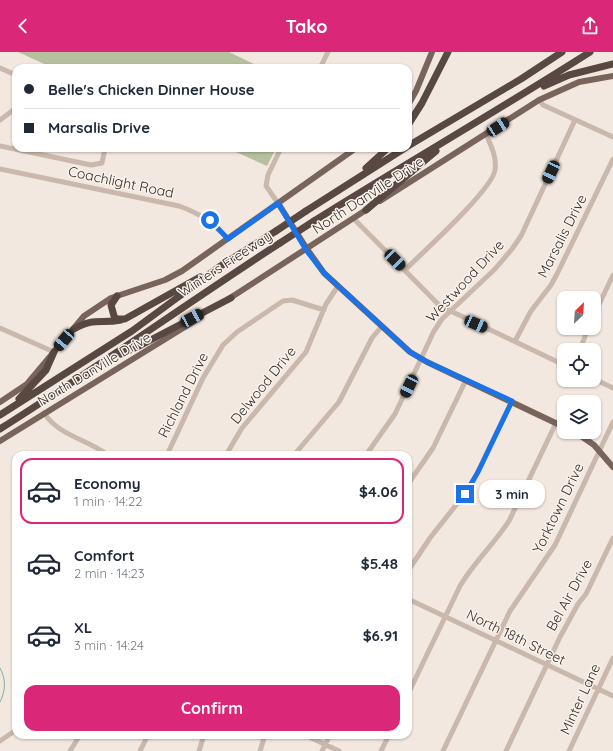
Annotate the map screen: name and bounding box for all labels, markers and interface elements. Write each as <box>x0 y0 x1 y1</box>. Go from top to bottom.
icon: back <box>12 15 34 37</box>
text: Tako <box>286 15 327 38</box>
icon: share <box>579 15 601 37</box>
text: Belle's Chicken Dinner House <box>48 80 255 99</box>
car <box>485 115 511 139</box>
text: Marsalis Drive <box>48 118 150 137</box>
street label: North Danville Drive <box>309 152 427 238</box>
car <box>540 159 562 185</box>
street label: Coachlight Road <box>67 162 175 202</box>
street label: Marsalis Drive <box>533 191 591 281</box>
route start <box>201 211 219 229</box>
street label: Winters Freeway <box>175 227 275 301</box>
street label: Westwood Drive <box>422 236 508 326</box>
car <box>382 247 408 273</box>
north arrow <box>557 291 601 335</box>
map controls <box>557 291 601 439</box>
car <box>179 307 205 329</box>
car <box>463 314 489 334</box>
car <box>52 327 76 353</box>
street label: North Danville Drive <box>34 328 154 410</box>
street label: Delwood Drive <box>226 343 300 427</box>
button: locate <box>557 343 601 387</box>
street label: Richland Drive <box>154 349 212 441</box>
car <box>398 373 420 399</box>
button: layers <box>557 395 601 439</box>
street label: Yorktown Drive <box>528 460 588 556</box>
icon: car <box>26 473 62 509</box>
text: Economy <box>74 474 141 493</box>
callout: 3 min <box>479 480 545 508</box>
text: $4.06 <box>359 482 398 501</box>
route end <box>456 485 474 503</box>
text: 3 min <box>495 486 529 502</box>
text: 1 min · 14:22 <box>74 493 142 509</box>
icon: car <box>26 545 62 581</box>
text: Comfort <box>74 546 135 565</box>
text: $5.48 <box>361 554 398 573</box>
street label: Bel Air Drive <box>542 556 596 634</box>
text: 2 min · 14:23 <box>74 565 144 581</box>
street label: North 18th Street <box>463 605 569 669</box>
icon: car <box>26 617 62 653</box>
text: XL <box>74 618 92 637</box>
text: $6.91 <box>363 626 398 645</box>
text: 3 min · 14:24 <box>74 637 144 653</box>
street label: Minter Lane <box>556 660 604 737</box>
button: Confirm <box>24 685 400 731</box>

